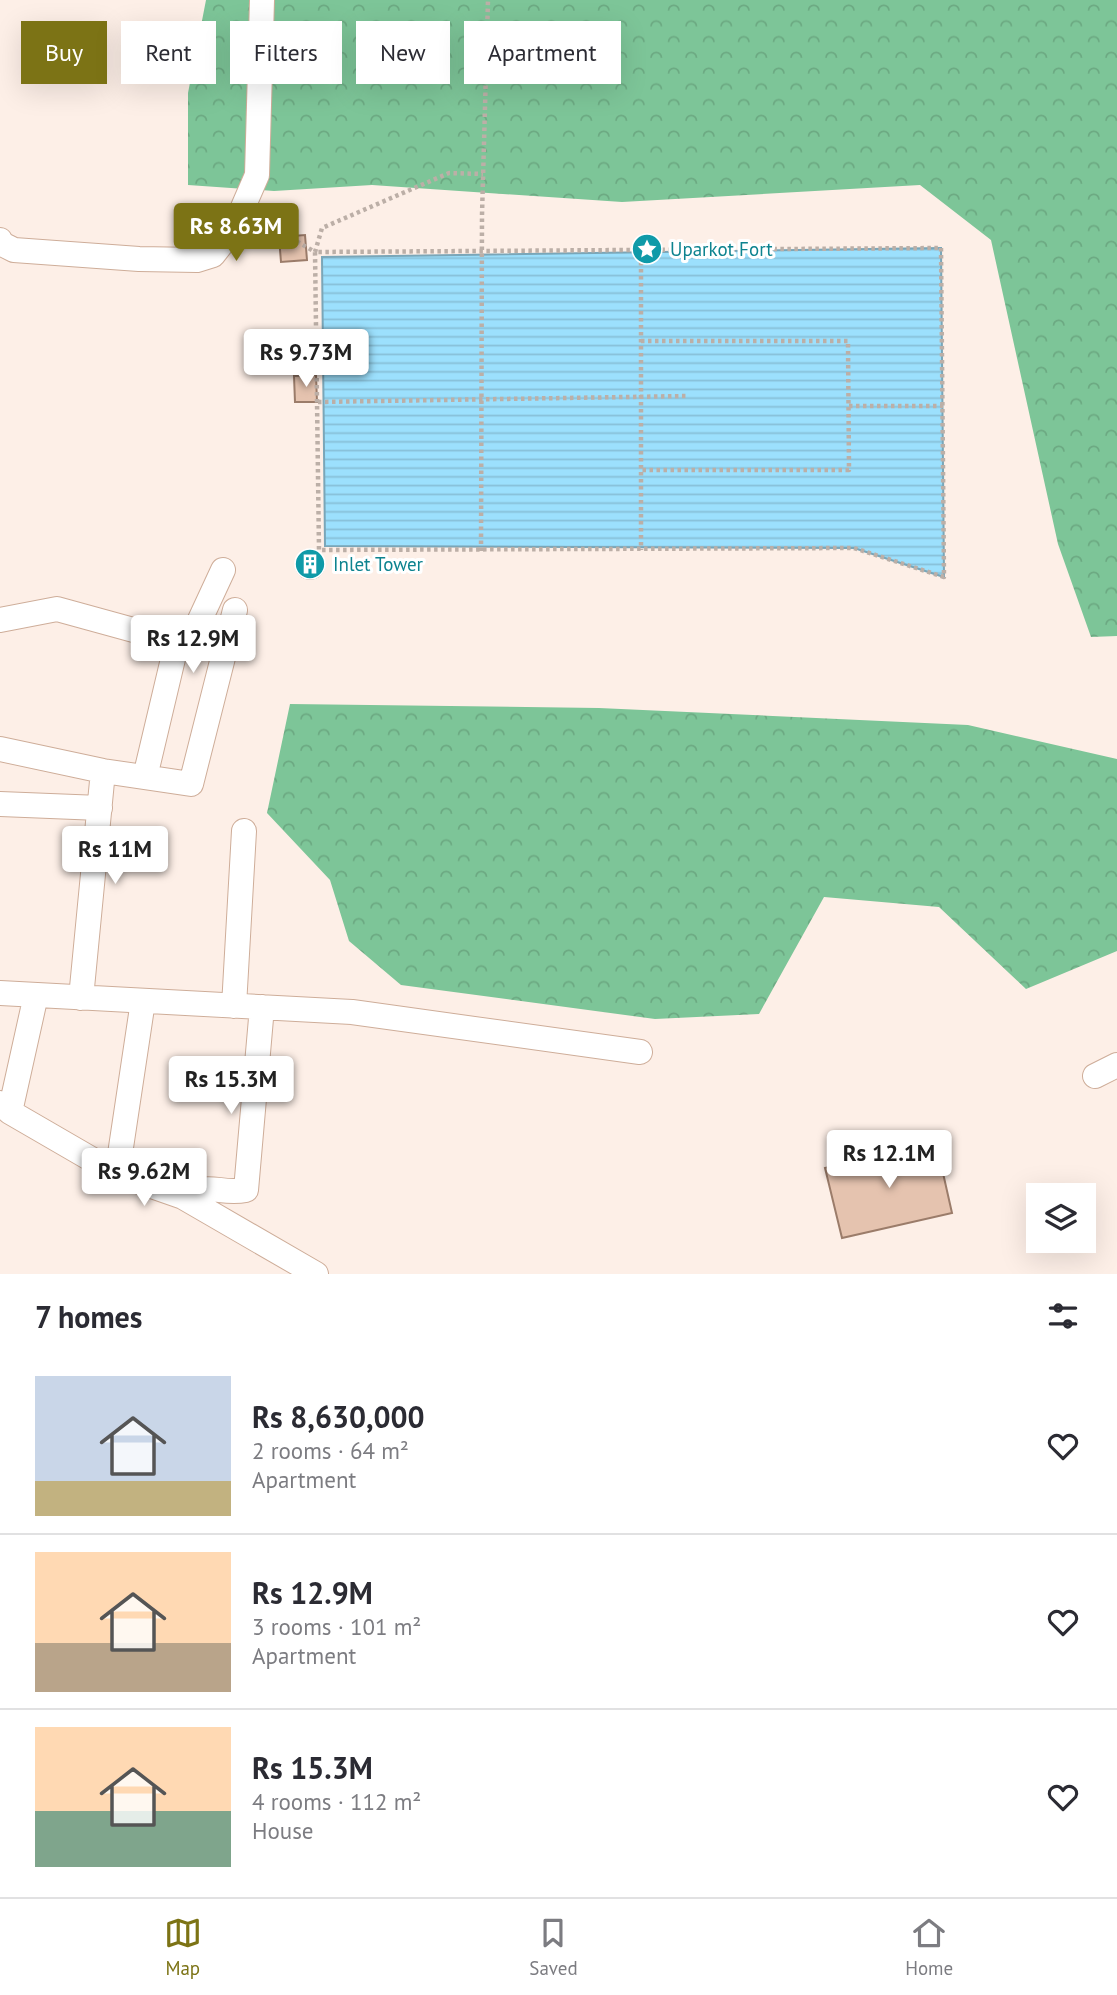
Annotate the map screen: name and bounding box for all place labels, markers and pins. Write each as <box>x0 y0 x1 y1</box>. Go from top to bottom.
pin: Rs 8.63M <box>164 204 308 263</box>
place icon: Uparkot Fort <box>630 232 664 266</box>
place label: Uparkot Fort <box>670 237 773 261</box>
pin: Rs 9.73M <box>234 330 378 389</box>
building icon: Inlet Tower <box>293 547 327 581</box>
place label: Inlet Tower <box>333 552 424 576</box>
pin: Rs 12.9M <box>121 616 265 675</box>
pin: Rs 11M <box>58 826 172 886</box>
pin: Rs 15.3M <box>159 1056 303 1116</box>
pin: Rs 12.1M <box>817 1130 961 1190</box>
pin: Rs 9.62M <box>72 1148 216 1208</box>

